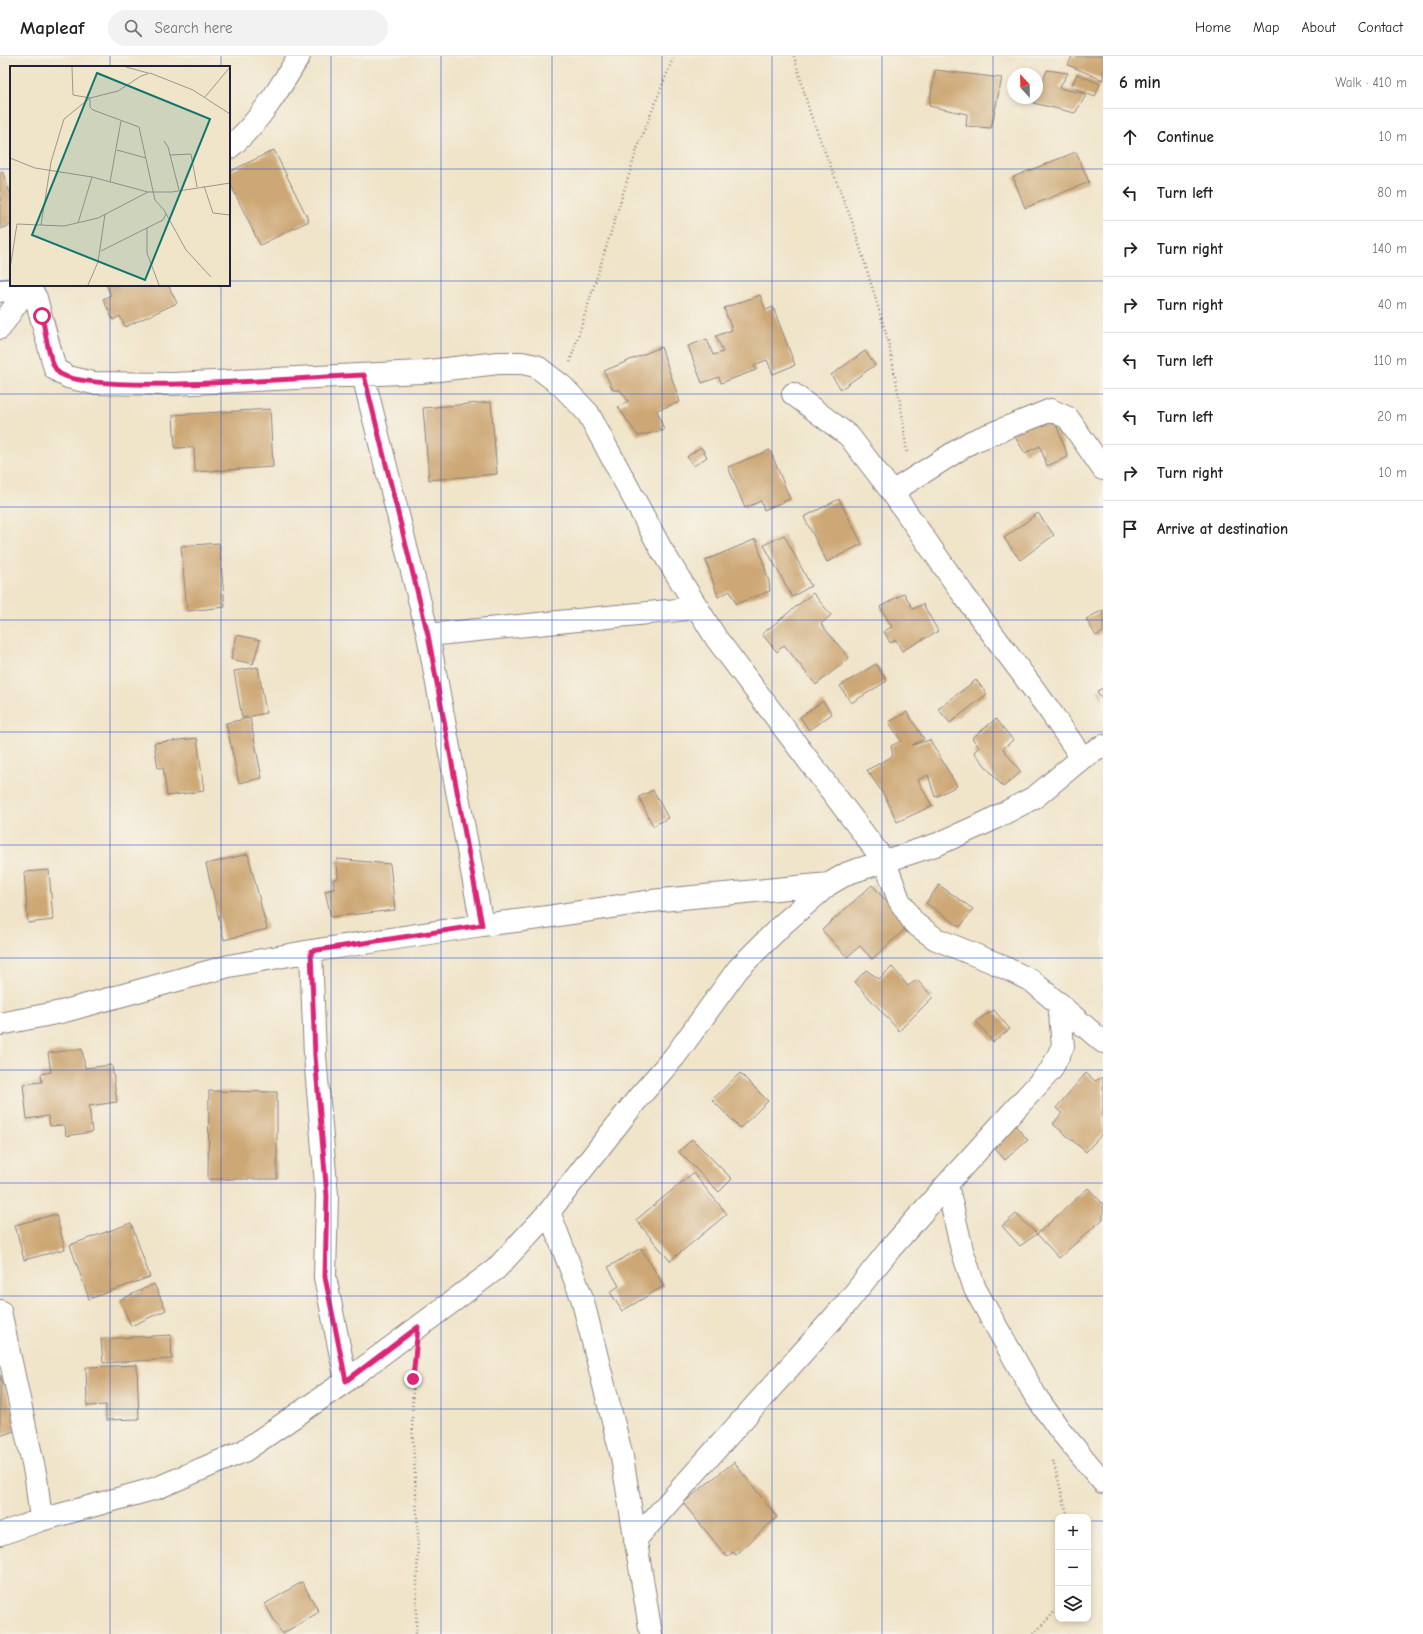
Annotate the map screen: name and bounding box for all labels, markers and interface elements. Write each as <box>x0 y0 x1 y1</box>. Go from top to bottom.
search box <box>108 10 388 46</box>
text: Mapleaf <box>20 17 84 39</box>
icon: search <box>122 17 144 39</box>
text: Search here <box>154 19 233 37</box>
text: Home <box>1195 19 1231 36</box>
text: Map <box>1253 19 1279 36</box>
text: About <box>1301 19 1336 36</box>
text: Contact <box>1358 19 1403 36</box>
inset map <box>10 66 230 286</box>
north arrow <box>1007 68 1043 104</box>
text: 6 min <box>1119 73 1161 92</box>
text: Walk · 410 m <box>1335 75 1407 90</box>
icon: ahead <box>1119 126 1141 148</box>
text: Continue <box>1157 128 1214 146</box>
text: 10 m <box>1379 129 1407 144</box>
icon: left <box>1119 182 1141 204</box>
text: Turn left <box>1157 184 1213 202</box>
text: 80 m <box>1377 185 1407 200</box>
icon: right <box>1119 238 1141 260</box>
text: Turn right <box>1157 240 1223 258</box>
text: 140 m <box>1373 241 1407 256</box>
icon: right <box>1119 294 1141 316</box>
text: Turn right <box>1157 296 1223 314</box>
text: 40 m <box>1378 297 1407 312</box>
route start <box>33 307 51 325</box>
icon: left <box>1119 350 1141 372</box>
text: Turn left <box>1157 352 1213 370</box>
text: 110 m <box>1374 353 1407 368</box>
icon: left <box>1119 406 1141 428</box>
text: Turn left <box>1157 408 1213 426</box>
text: 20 m <box>1377 409 1407 424</box>
icon: right <box>1119 462 1141 484</box>
text: Turn right <box>1157 464 1223 482</box>
text: 10 m <box>1379 465 1407 480</box>
icon: arrive <box>1119 518 1141 540</box>
text: Arrive at destination <box>1157 520 1288 538</box>
route end <box>404 1370 422 1388</box>
map controls <box>1055 1514 1091 1622</box>
button: + <box>1055 1514 1091 1550</box>
button: − <box>1055 1550 1091 1586</box>
button: layers <box>1055 1586 1091 1622</box>

